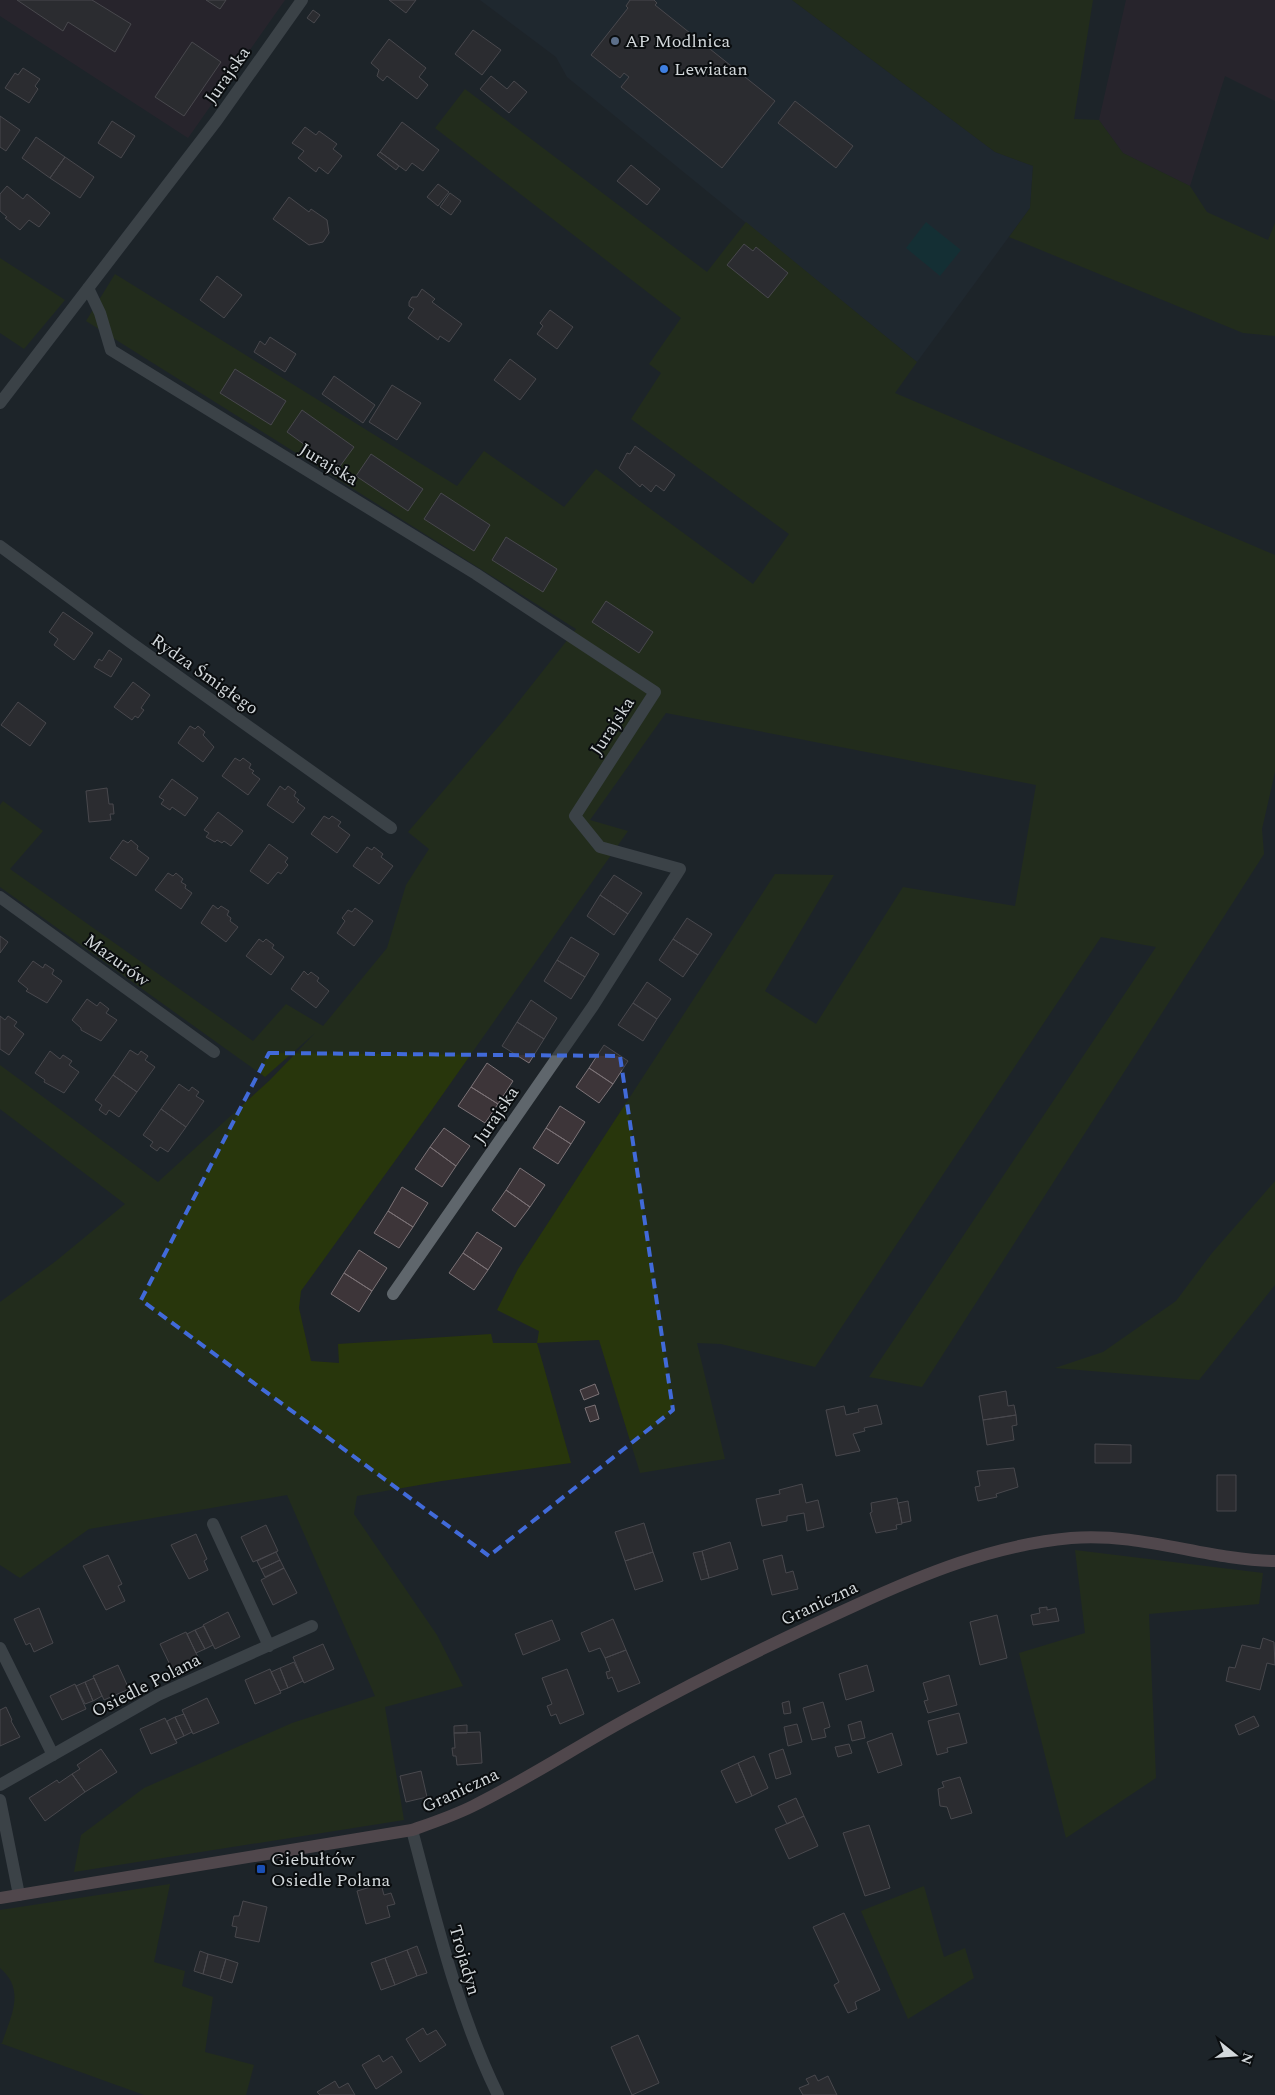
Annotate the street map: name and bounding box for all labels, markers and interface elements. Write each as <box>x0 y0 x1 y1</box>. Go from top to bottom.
place label: AP Modlnica <box>625 28 731 55</box>
marker: AP Modlnica <box>609 35 621 47</box>
street label: Jurajska <box>198 41 257 110</box>
place label: Lewiatan <box>674 56 748 83</box>
marker: Lewiatan <box>658 63 670 75</box>
street label: Jurajska <box>294 436 364 493</box>
street label: Rydza Śmigłego <box>145 627 264 722</box>
street label: Jurajska <box>583 691 642 761</box>
street label: Mazurów <box>78 927 155 994</box>
street label: Jurajska <box>467 1081 526 1150</box>
street label: Graniczna <box>776 1574 862 1633</box>
street label: Osiedle Polana <box>87 1646 206 1725</box>
street label: Graniczna <box>417 1761 503 1820</box>
place label: Giebułtów Osiedle Polana <box>271 1846 391 1894</box>
marker: Giebułtów Osiedle Polana <box>255 1863 267 1875</box>
street label: Trojadyn <box>442 1922 487 1999</box>
north arrow <box>1210 2030 1260 2080</box>
text: N <box>1235 2050 1259 2067</box>

